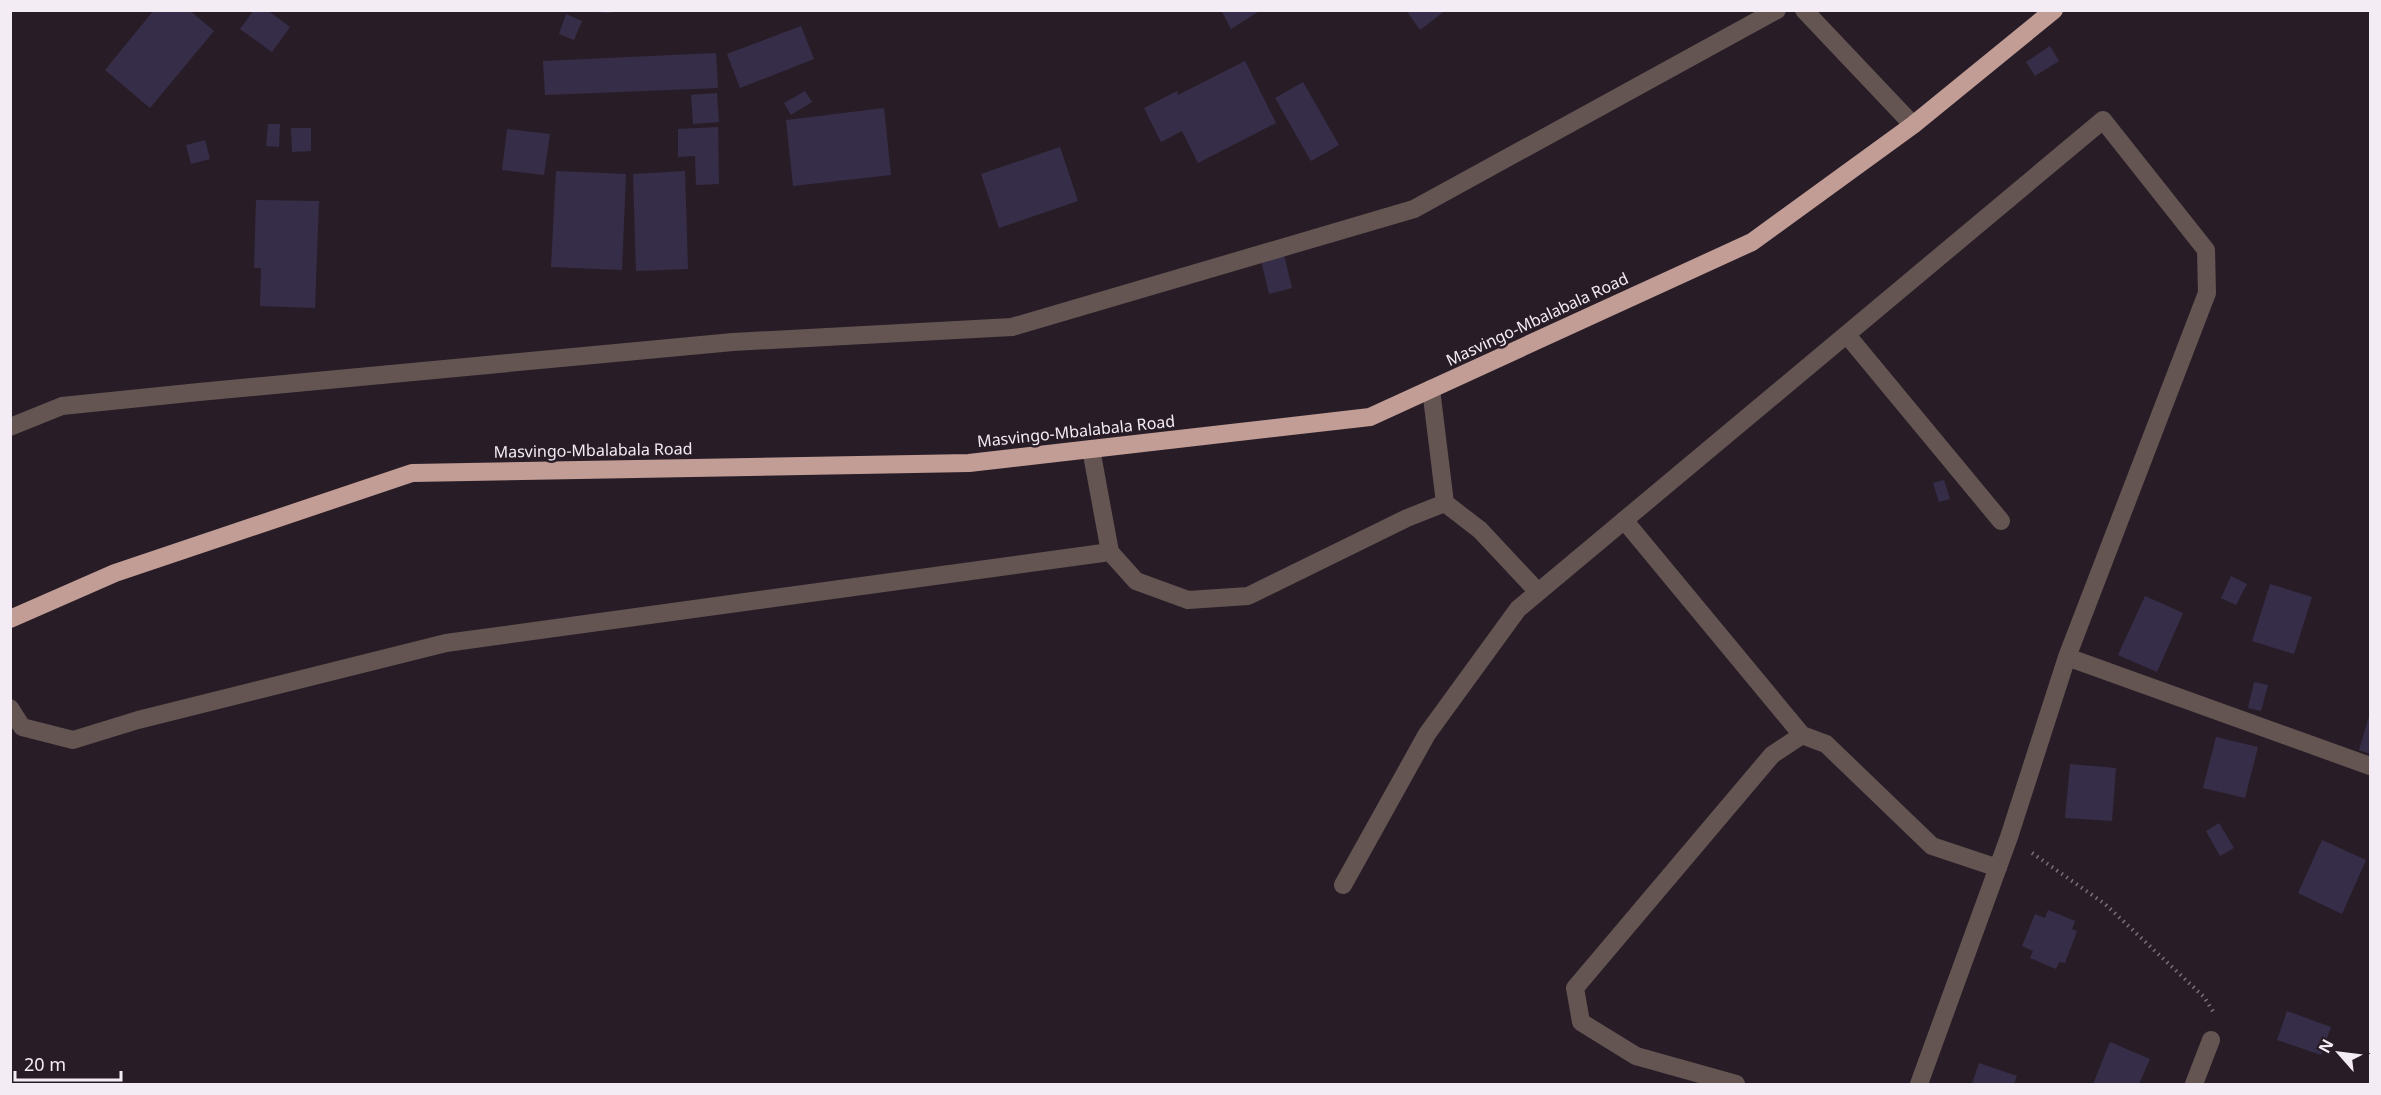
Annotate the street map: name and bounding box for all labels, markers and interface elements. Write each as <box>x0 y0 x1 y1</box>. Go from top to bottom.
street label: Masvingo-Mbalabala Road <box>1442 267 1632 371</box>
street label: Masvingo-Mbalabala Road <box>976 410 1176 452</box>
street label: Masvingo-Mbalabala Road <box>493 437 693 463</box>
north arrow <box>2309 1023 2369 1083</box>
text: N <box>2313 1035 2339 1057</box>
scale bar <box>15 1044 122 1082</box>
text: 20 m <box>24 1052 66 1076</box>

